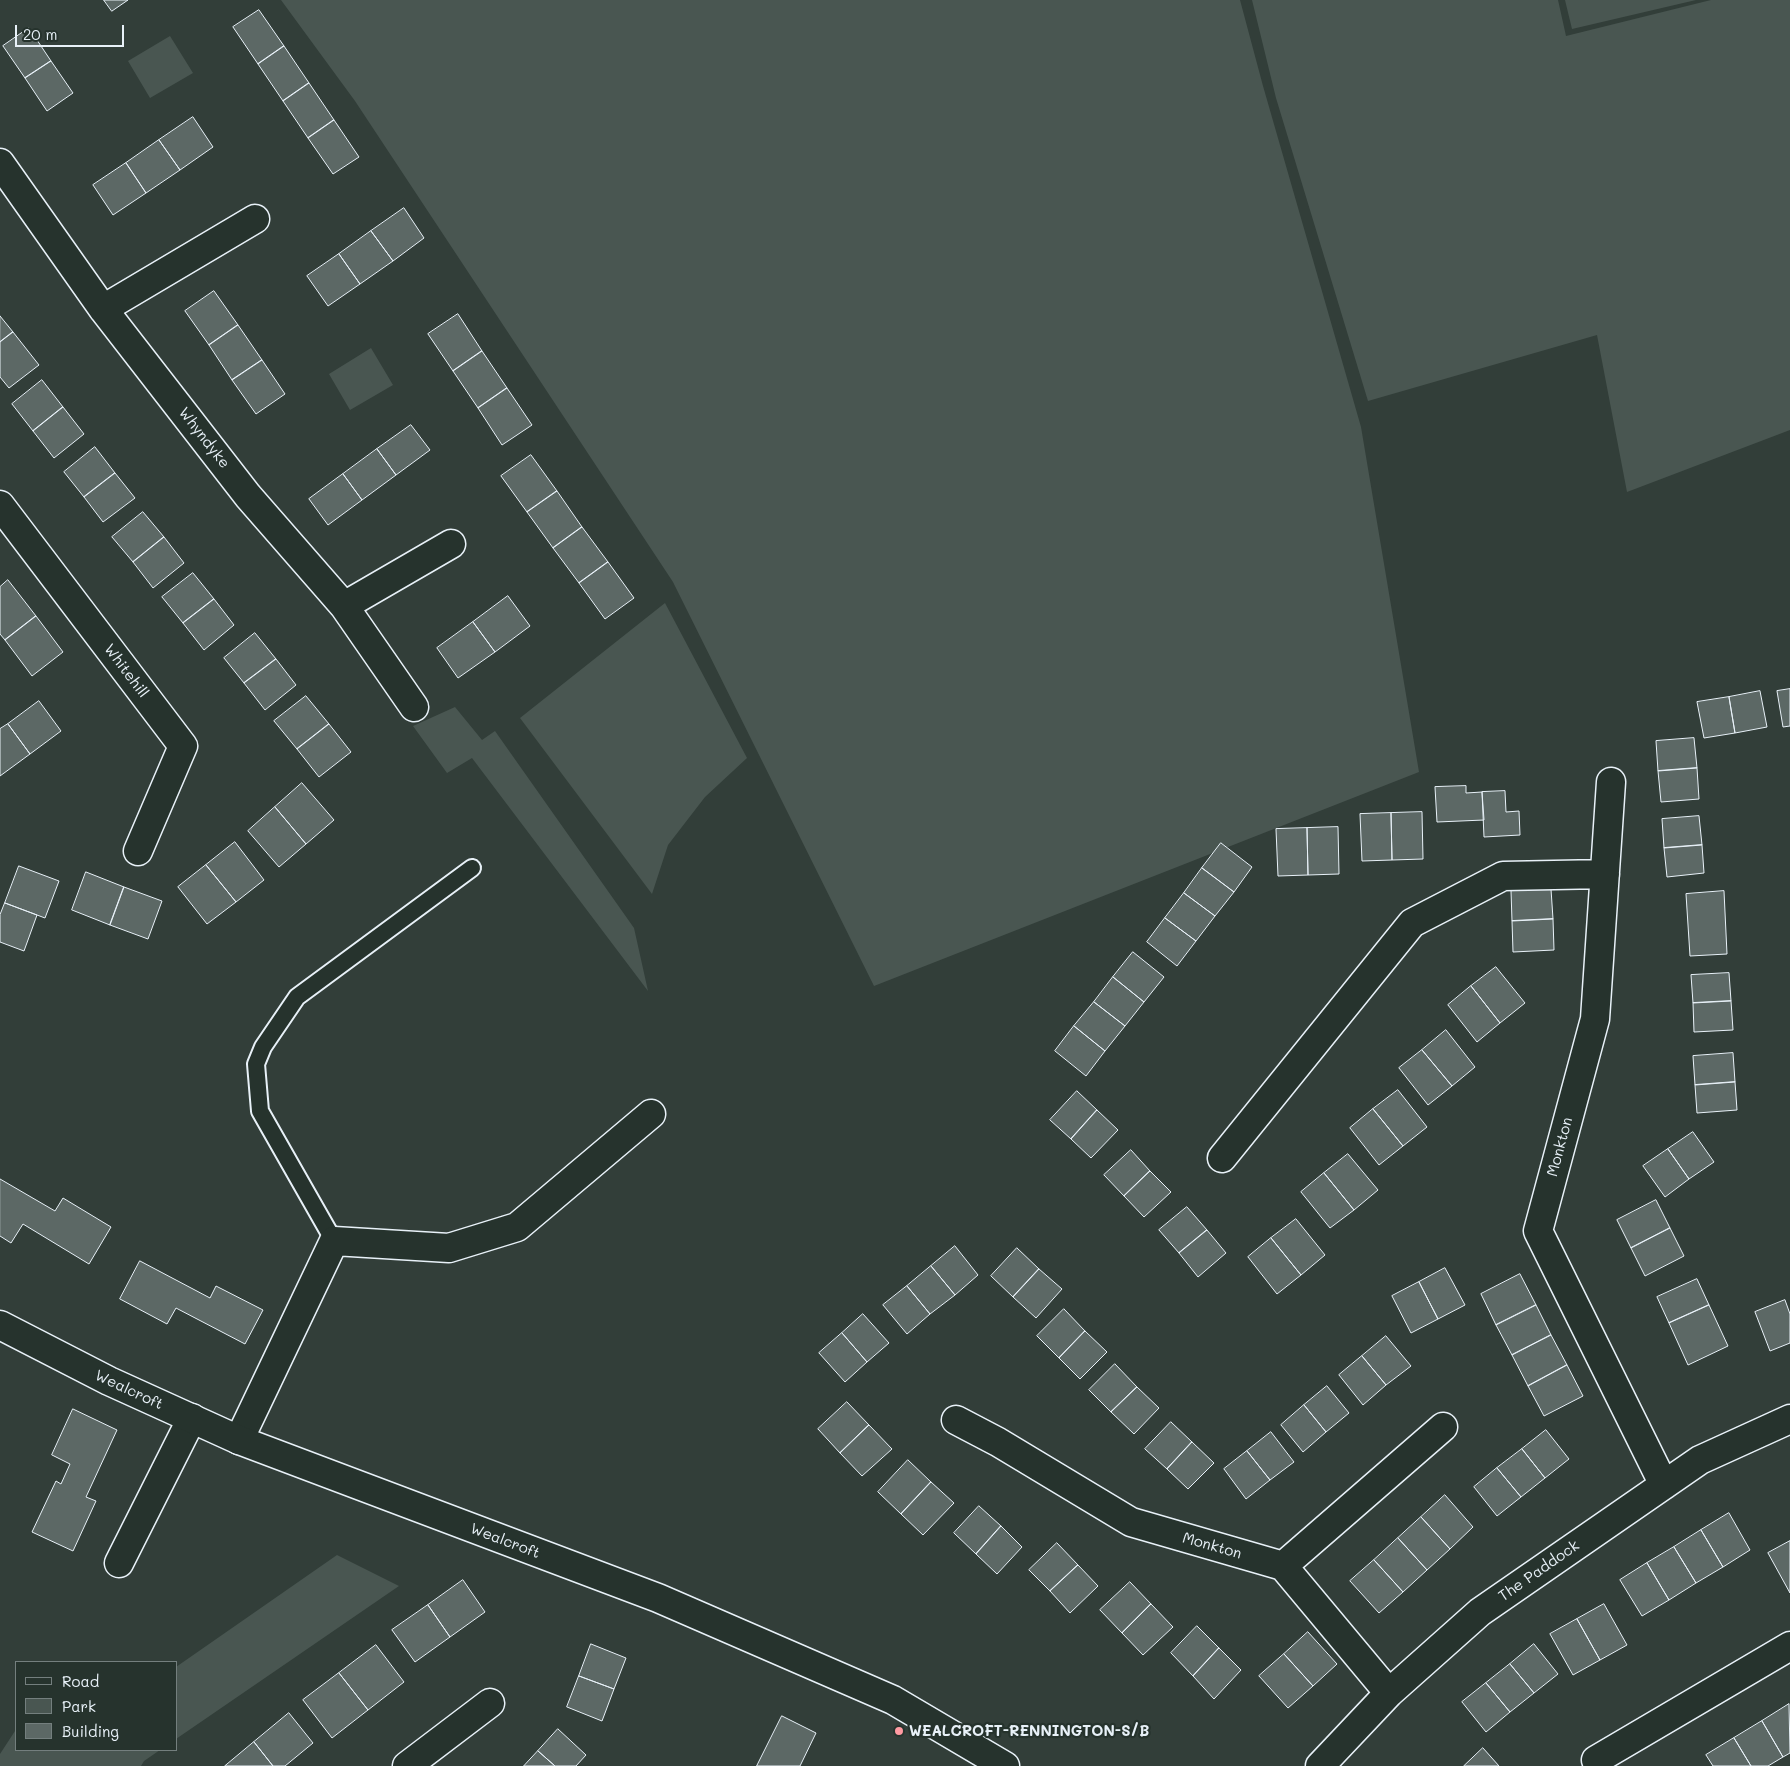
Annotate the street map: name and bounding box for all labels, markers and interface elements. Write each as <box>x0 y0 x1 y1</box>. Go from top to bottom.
scale bar <box>18 15 126 47</box>
text: 20 m <box>23 24 57 44</box>
street label: Whyndyke <box>175 404 233 472</box>
street label: Whitehill <box>100 641 152 701</box>
street label: Monkton <box>1543 1115 1577 1179</box>
street label: Wealcroft <box>92 1366 166 1414</box>
street label: Wealcroft <box>468 1519 542 1563</box>
street label: Monkton <box>1180 1529 1244 1563</box>
street label: The Paddock <box>1495 1537 1583 1605</box>
legend <box>15 1661 178 1751</box>
text: Road <box>62 1671 99 1691</box>
text: Park <box>62 1696 96 1716</box>
text: Building <box>62 1721 119 1741</box>
place label: WEALCROFT-RENNINGTON-S/B <box>909 1722 1149 1740</box>
marker: WEALCROFT-RENNINGTON-S/B <box>893 1725 905 1737</box>

